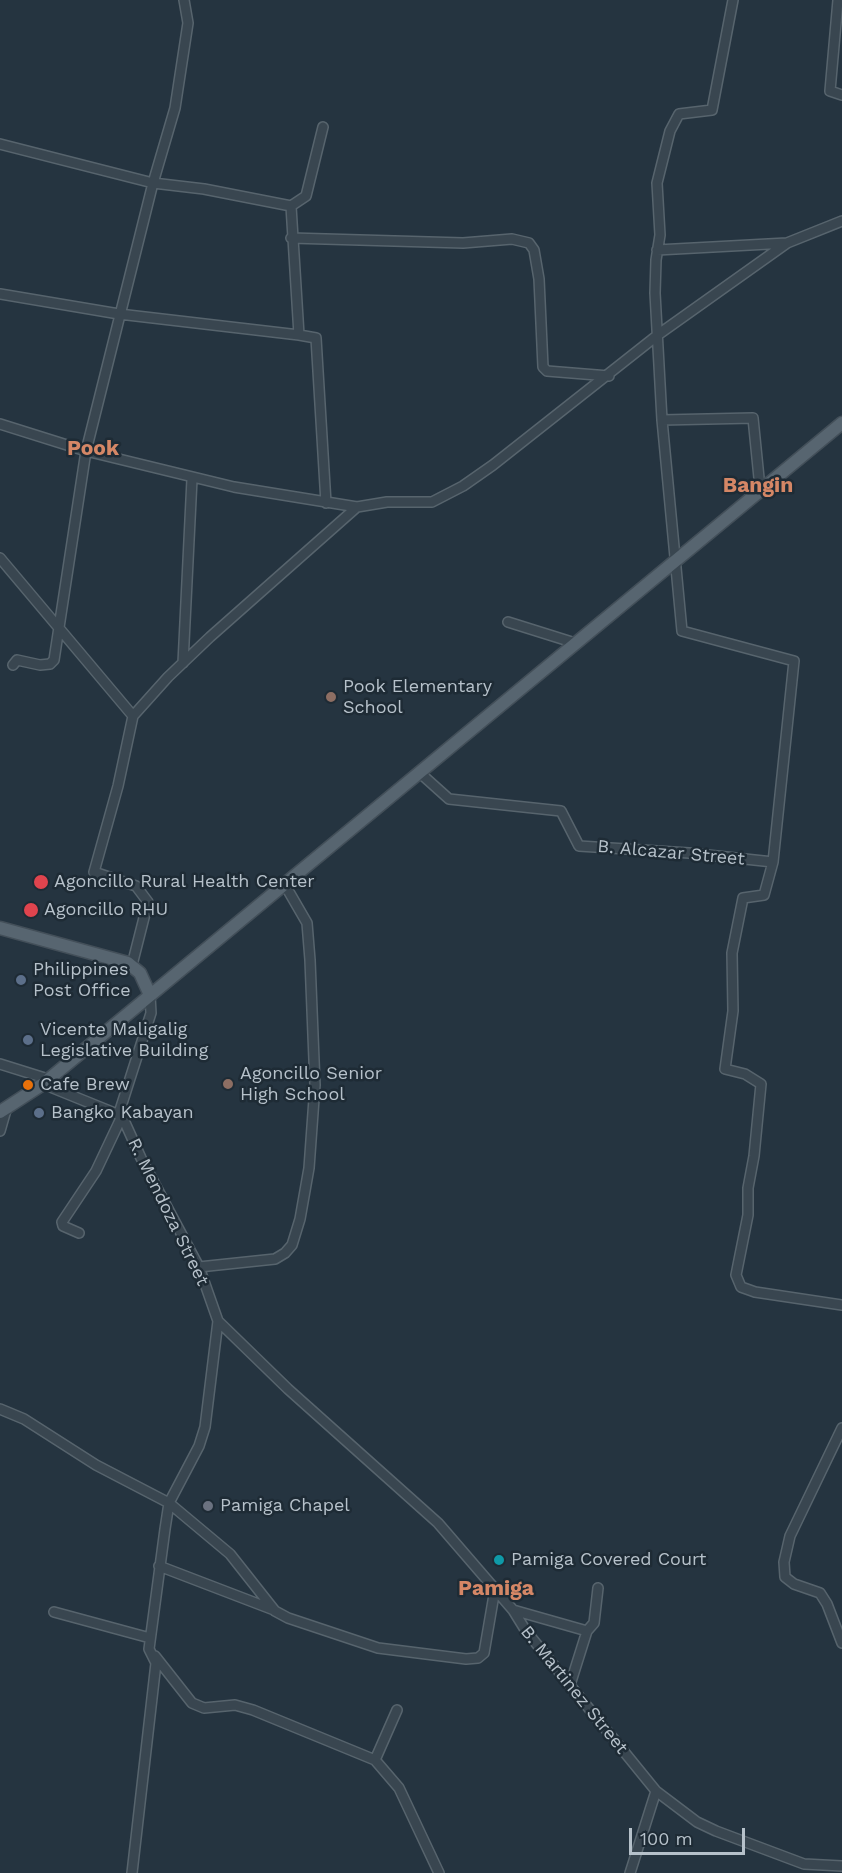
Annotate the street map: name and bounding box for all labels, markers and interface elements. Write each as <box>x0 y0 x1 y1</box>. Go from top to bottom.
district label: Pook <box>67 436 119 462</box>
district label: Bangin <box>723 473 793 499</box>
place label: Pook Elementary School <box>343 676 492 718</box>
marker: Pook Elementary School <box>324 690 338 704</box>
street label: B. Alcazar Street <box>596 836 746 870</box>
place label: Agoncillo Rural Health Center <box>54 871 315 893</box>
marker: Agoncillo Rural Health Center <box>32 873 50 891</box>
place label: Agoncillo RHU <box>44 899 168 921</box>
marker: Agoncillo RHU <box>22 901 40 919</box>
place label: Philippines Post Office <box>33 959 131 1002</box>
marker: Philippines Post Office <box>14 973 28 987</box>
place label: Vicente Maligalig Legislative Building <box>40 1019 208 1062</box>
marker: Vicente Maligalig Legislative Building <box>21 1033 35 1047</box>
place label: Agoncillo Senior High School <box>240 1063 382 1106</box>
place label: Cafe Brew <box>40 1074 130 1096</box>
marker: Agoncillo Senior High School <box>221 1077 235 1091</box>
marker: Cafe Brew <box>21 1078 35 1092</box>
place label: Bangko Kabayan <box>51 1102 194 1124</box>
marker: Bangko Kabayan <box>32 1106 46 1120</box>
street label: R. Mendoza Street <box>123 1135 213 1289</box>
place label: Pamiga Chapel <box>220 1495 350 1517</box>
marker: Pamiga Chapel <box>201 1499 215 1513</box>
place label: Pamiga Covered Court <box>511 1549 706 1571</box>
marker: Pamiga Covered Court <box>492 1553 506 1567</box>
district label: Pamiga <box>458 1576 534 1602</box>
street label: B. Martinez Street <box>516 1622 632 1758</box>
scale bar <box>632 1816 748 1854</box>
text: 100 m <box>640 1828 693 1849</box>

